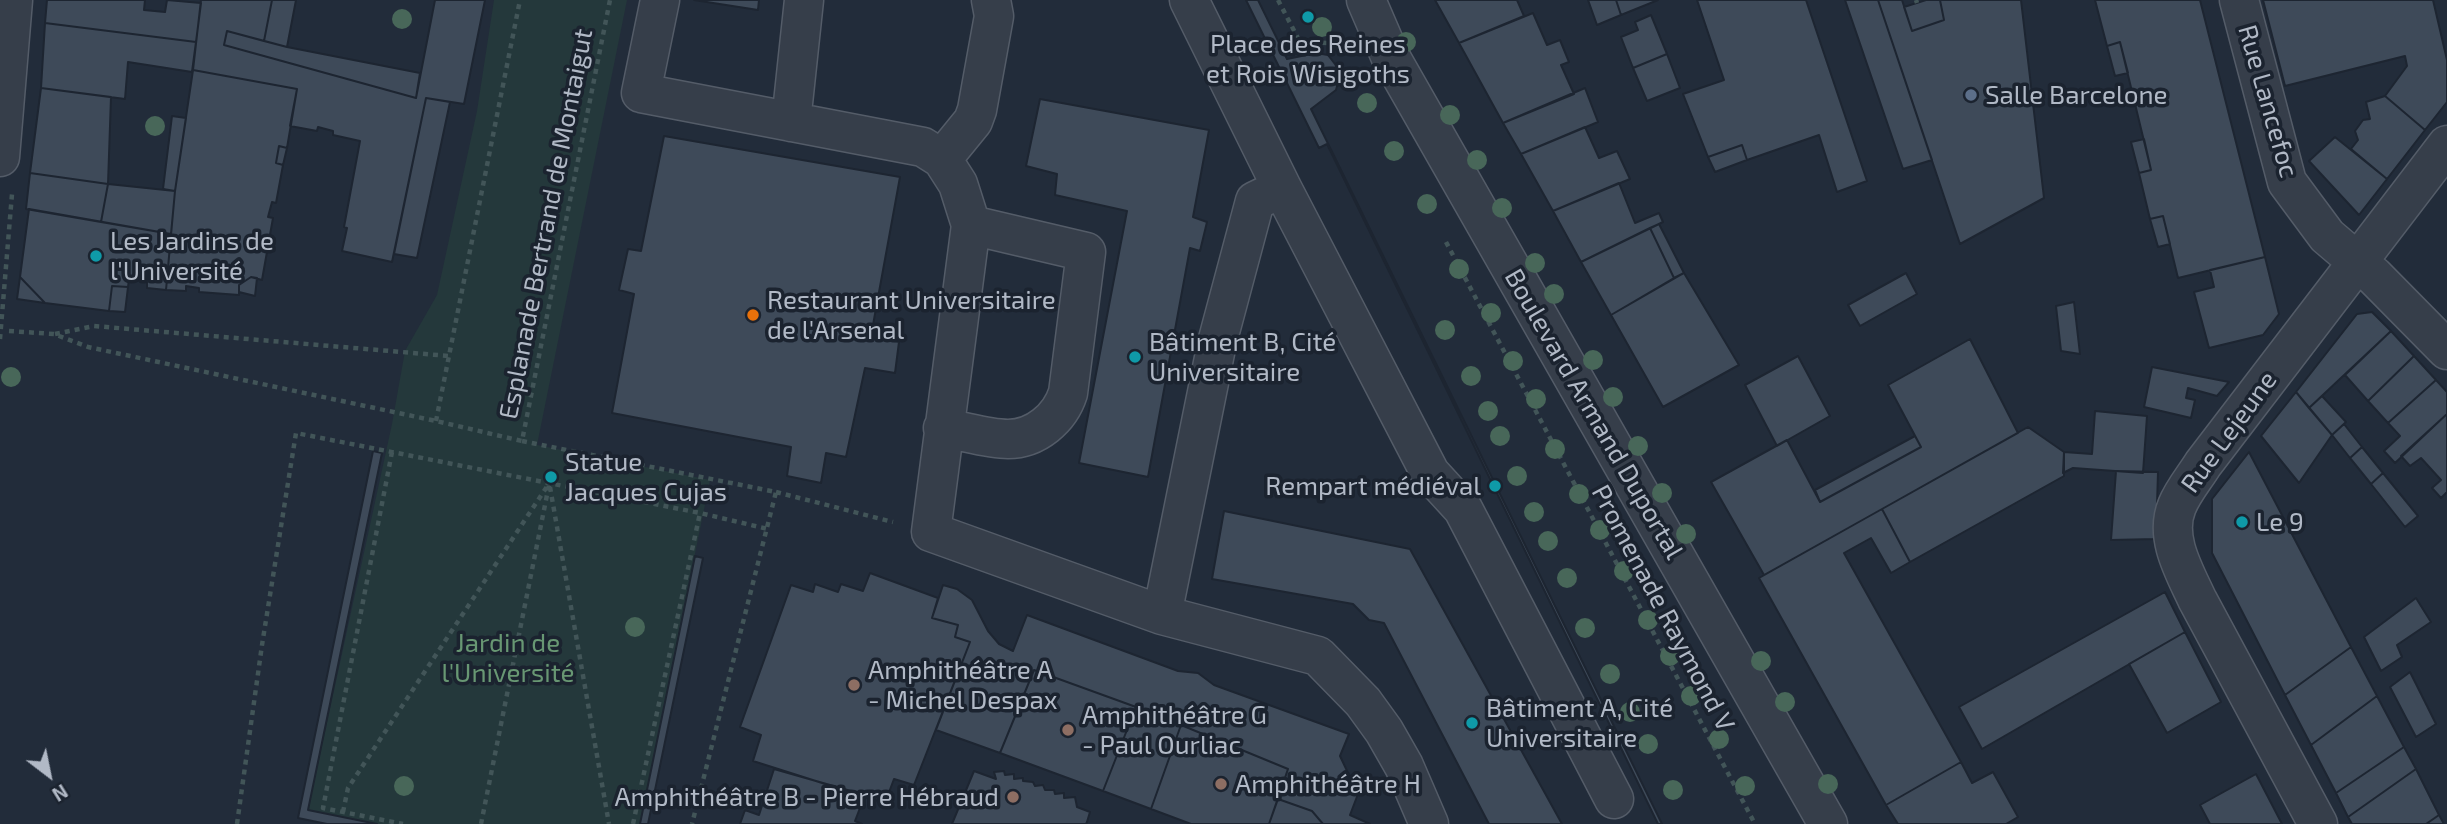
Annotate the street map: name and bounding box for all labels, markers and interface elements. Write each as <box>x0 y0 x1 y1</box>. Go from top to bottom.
marker: Place des Reines et Rois Wisigoths <box>1300 9 1316 25</box>
street label: Rue Lancefoc <box>2231 21 2305 181</box>
street label: Esplanade Bertrand de Montaigut <box>493 26 599 422</box>
place label: Place des Reines et Rois Wisigoths <box>1206 28 1410 90</box>
place label: Salle Barcelone <box>1985 79 2168 111</box>
marker: Salle Barcelone <box>1963 87 1979 103</box>
place label: Les Jardins de l'Université <box>110 225 274 286</box>
marker: Les Jardins de l'Université <box>88 248 104 264</box>
street label: Boulevard Armand Duportal <box>1498 263 1690 565</box>
place label: Restaurant Universitaire de l'Arsenal <box>767 284 1056 346</box>
marker: Restaurant Universitaire de l'Arsenal <box>745 307 761 323</box>
place label: Bâtiment B, Cité Universitaire <box>1149 326 1336 388</box>
marker: Bâtiment B, Cité Universitaire <box>1127 349 1143 365</box>
street label: Rue Lejeune <box>2175 365 2283 499</box>
place label: Statue Jacques Cujas <box>565 446 727 508</box>
marker: Statue Jacques Cujas <box>543 469 559 485</box>
place label: Rempart médiéval <box>1265 470 1481 502</box>
marker: Rempart médiéval <box>1487 478 1503 494</box>
street label: Promenade Raymond V <box>1585 480 1741 736</box>
place label: Le 9 <box>2256 506 2304 538</box>
marker: Le 9 <box>2234 514 2250 530</box>
park label: Jardin de l'Université <box>441 627 575 688</box>
place label: Amphithéâtre A - Michel Despax <box>868 654 1058 716</box>
marker: Amphithéâtre A - Michel Despax <box>846 677 862 693</box>
place label: Bâtiment A, Cité Universitaire <box>1486 692 1673 754</box>
place label: Amphithéâtre G - Paul Ourliac <box>1082 699 1267 760</box>
marker: Bâtiment A, Cité Universitaire <box>1464 715 1480 731</box>
marker: Amphithéâtre G - Paul Ourliac <box>1060 722 1076 738</box>
north arrow <box>14 740 84 810</box>
place label: Amphithéâtre H <box>1235 768 1421 800</box>
marker: Amphithéâtre H <box>1213 776 1229 792</box>
text: N <box>48 780 72 807</box>
place label: Amphithéâtre B - Pierre Hébraud <box>614 781 999 813</box>
marker: Amphithéâtre B - Pierre Hébraud <box>1005 789 1021 805</box>

